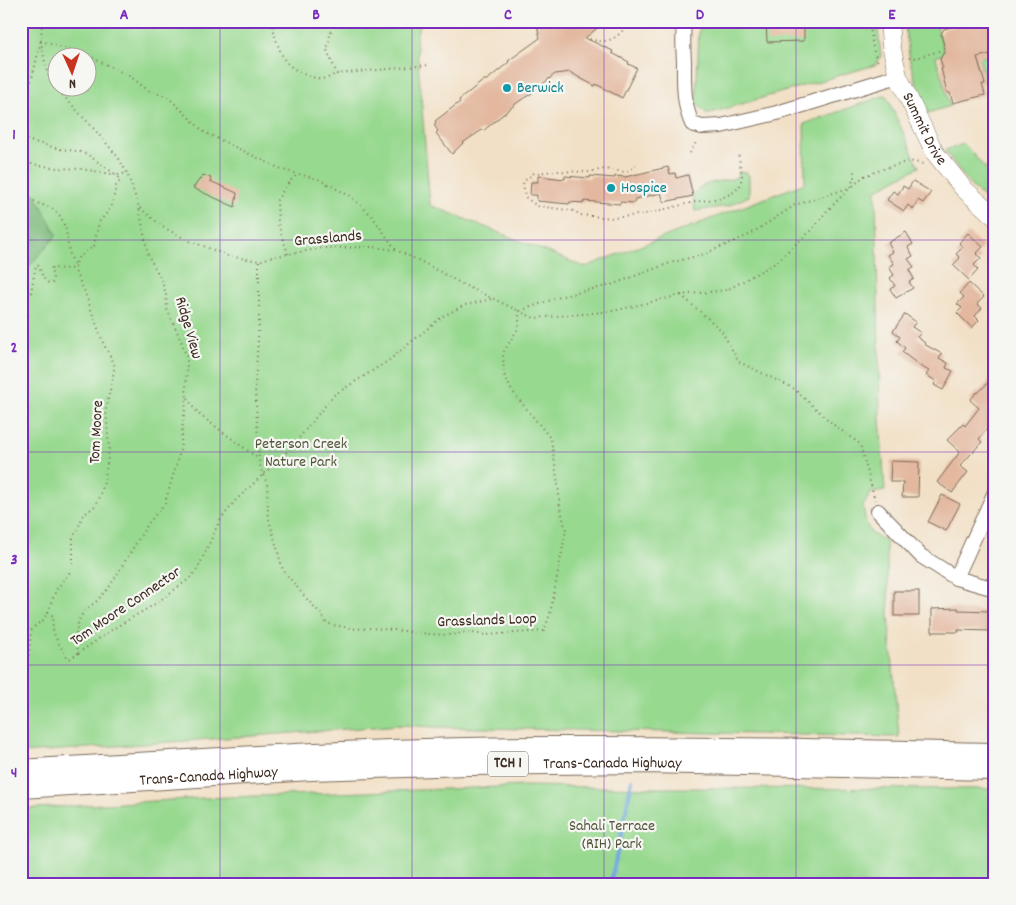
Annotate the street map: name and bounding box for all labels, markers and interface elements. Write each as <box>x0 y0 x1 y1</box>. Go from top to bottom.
text: A <box>120 4 129 27</box>
text: B <box>312 4 320 27</box>
text: C <box>504 4 512 27</box>
text: D <box>696 4 705 27</box>
text: E <box>888 4 896 27</box>
north arrow <box>48 48 98 98</box>
text: N <box>69 73 77 93</box>
place label: Berwick <box>517 77 564 100</box>
marker: Berwick <box>501 82 513 94</box>
street label: Summit Drive <box>896 89 952 171</box>
text: 1 <box>12 124 16 147</box>
place label: Hospice <box>621 177 667 200</box>
marker: Hospice <box>605 182 617 194</box>
street label: Grasslands <box>293 225 363 253</box>
street label: Ridge View <box>168 294 208 362</box>
text: 2 <box>11 337 18 360</box>
street label: Tom Moore <box>84 400 110 464</box>
park label: Peterson Creek Nature Park <box>255 433 347 474</box>
text: 3 <box>10 549 18 572</box>
street label: Tom Moore Connector <box>66 561 186 653</box>
street label: Grasslands Loop <box>437 608 537 634</box>
street label: Trans-Canada Highway <box>543 751 682 776</box>
road number: TCH 1 <box>488 752 528 776</box>
street label: Trans-Canada Highway <box>139 761 279 792</box>
text: 4 <box>11 762 17 785</box>
park label: Sahali Terrace (RIH) Park <box>569 815 655 856</box>

